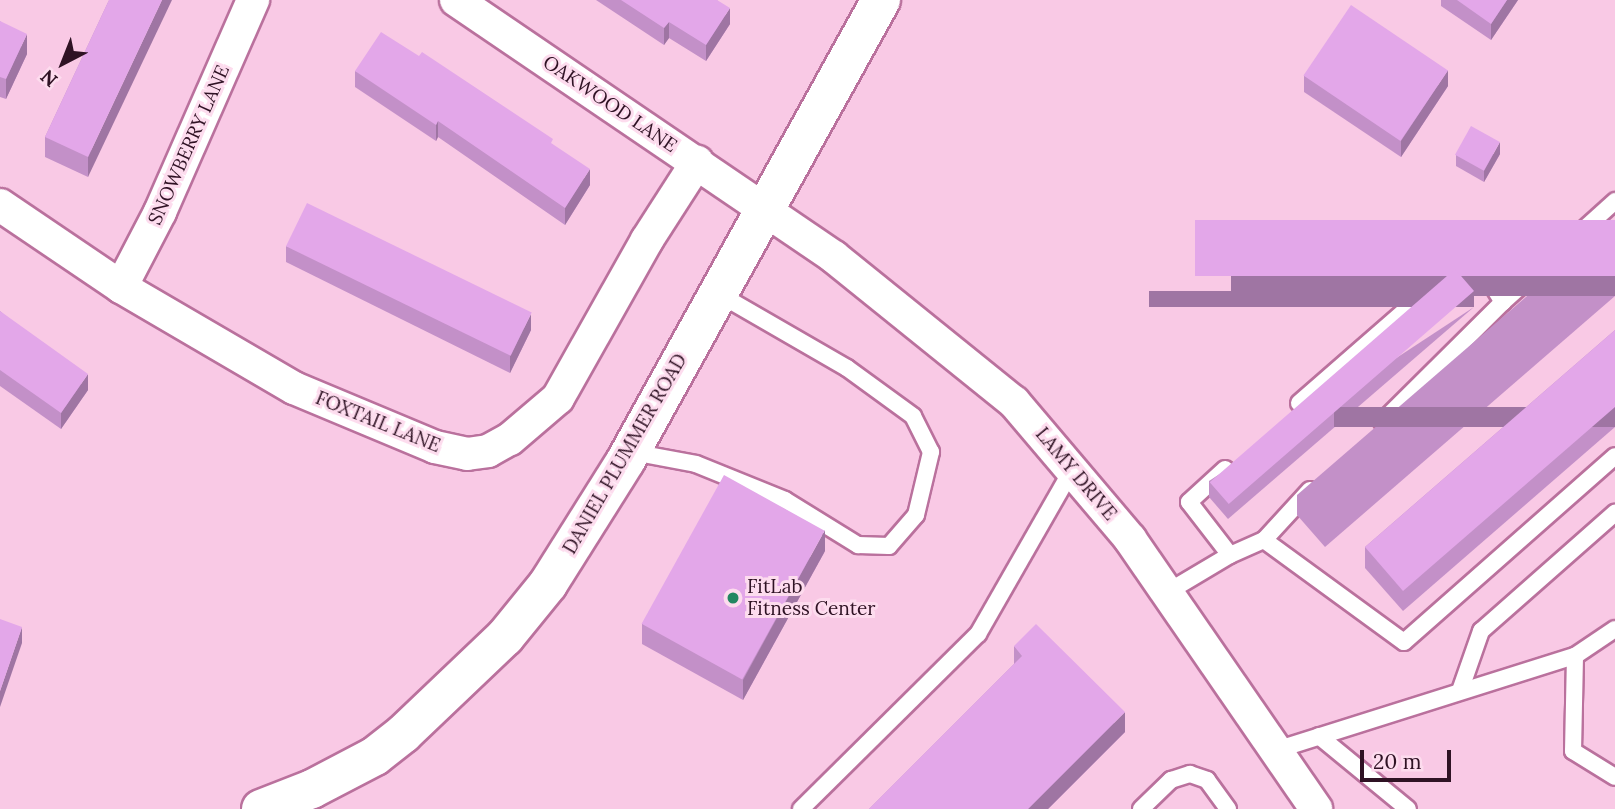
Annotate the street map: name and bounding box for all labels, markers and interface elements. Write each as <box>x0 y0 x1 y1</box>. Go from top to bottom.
north arrow <box>28 28 98 98</box>
street label: OAKWOOD LANE <box>539 51 681 157</box>
street label: SNOWBERRY LANE <box>144 62 234 228</box>
text: N <box>35 65 62 92</box>
street label: DANIEL PLUMMER ROAD <box>558 350 692 558</box>
street label: FOXTAIL LANE <box>312 387 444 457</box>
street label: LAMY DRIVE <box>1031 423 1121 525</box>
place label: FitLab Fitness Center <box>747 576 876 620</box>
marker: FitLab Fitness Center <box>725 590 741 606</box>
scale bar <box>1363 736 1454 780</box>
text: 20 m <box>1373 748 1422 775</box>

